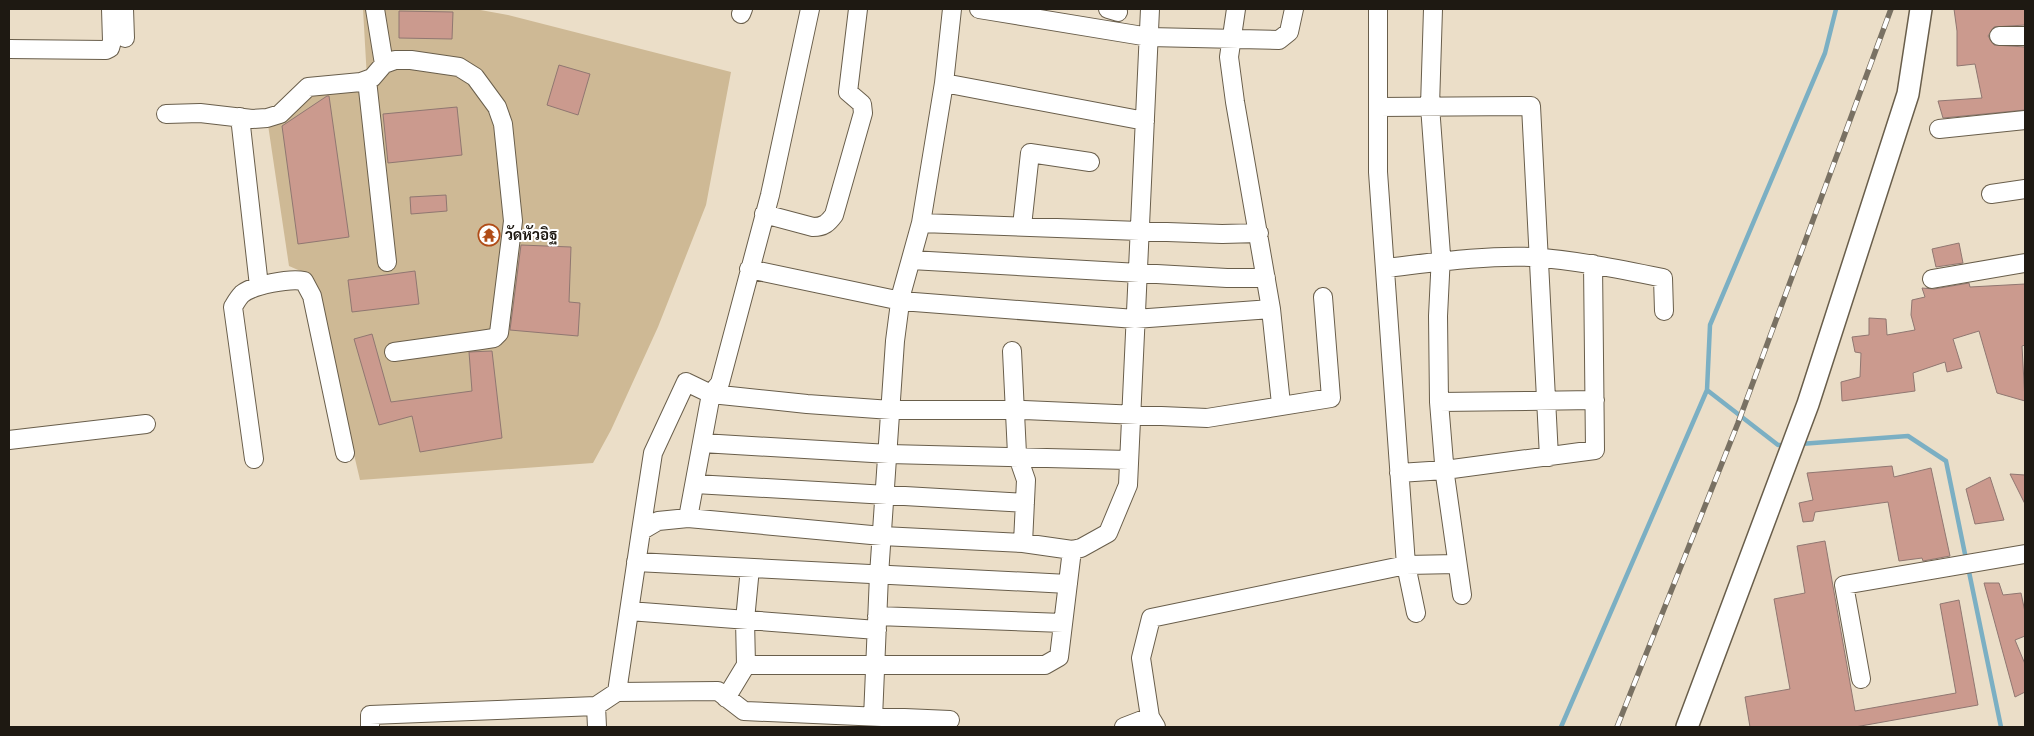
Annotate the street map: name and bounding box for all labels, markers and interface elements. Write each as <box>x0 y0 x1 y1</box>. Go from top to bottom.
temple icon: วัดหัวอิฐ <box>477 223 501 247</box>
place label: วัดหัวอิฐ <box>505 225 558 245</box>

